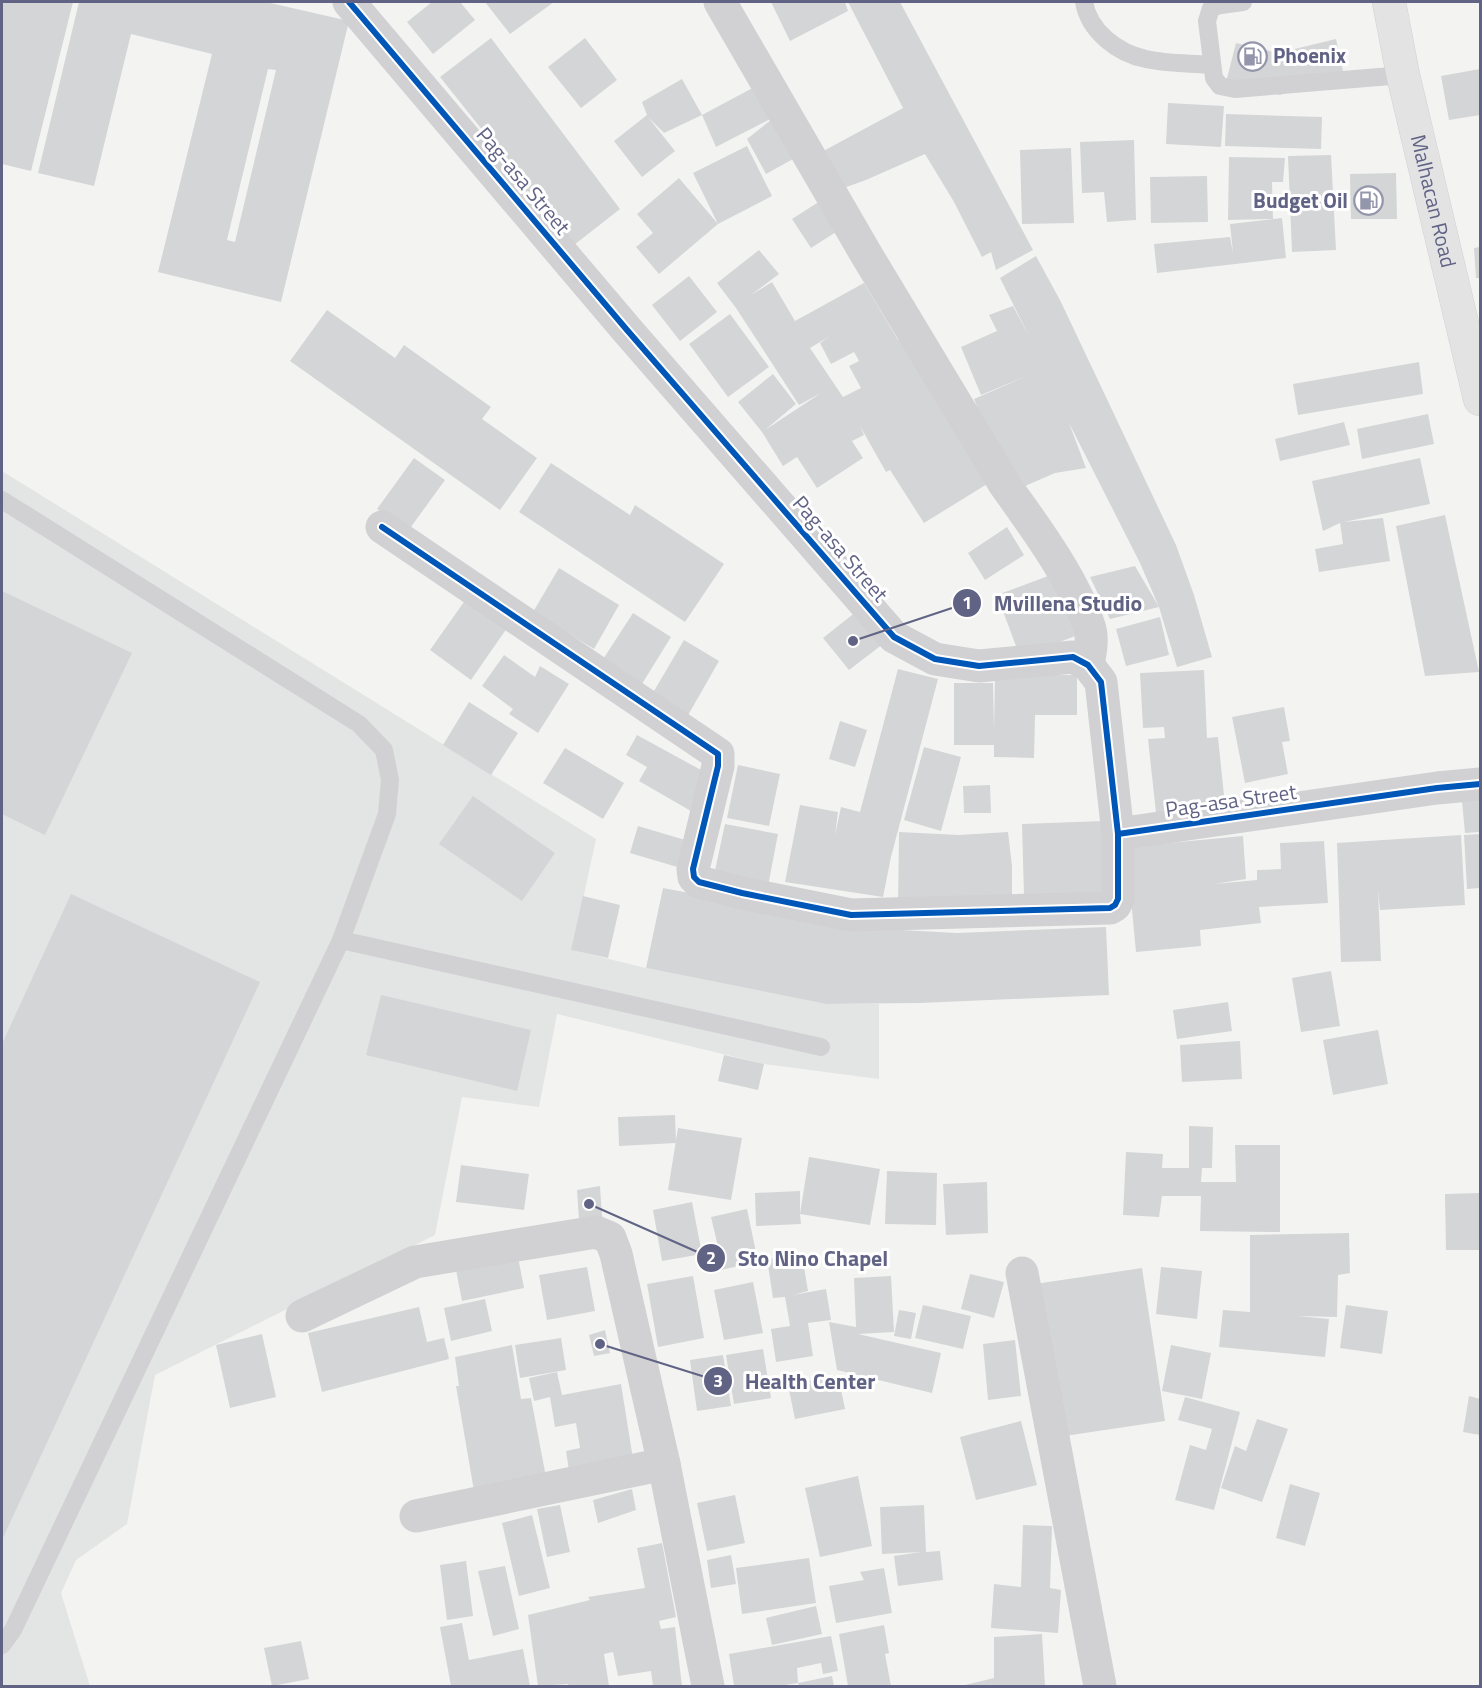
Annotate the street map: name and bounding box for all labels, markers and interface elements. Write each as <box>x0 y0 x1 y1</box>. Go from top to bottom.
place label: Phoenix <box>1273 39 1346 71</box>
fuel station icon: Phoenix <box>1236 40 1268 72</box>
street label: Pag-asa Street <box>469 120 579 242</box>
street label: Malhacan Road <box>1403 131 1465 271</box>
place label: Budget Oil <box>1253 184 1348 216</box>
fuel station icon: Budget Oil <box>1353 185 1385 217</box>
street label: Pag-asa Street <box>785 488 897 609</box>
callout: Mvillena Studio <box>952 583 1154 623</box>
text: Mvillena Studio <box>994 586 1142 620</box>
text: 1 <box>962 589 972 616</box>
street label: Pag-asa Street <box>1163 775 1299 825</box>
callout: Sto Nino Chapel <box>696 1238 900 1278</box>
text: Sto Nino Chapel <box>738 1241 888 1275</box>
text: 2 <box>706 1244 716 1271</box>
callout: Health Center <box>703 1361 887 1401</box>
text: Health Center <box>745 1364 875 1398</box>
text: 3 <box>713 1367 723 1394</box>

